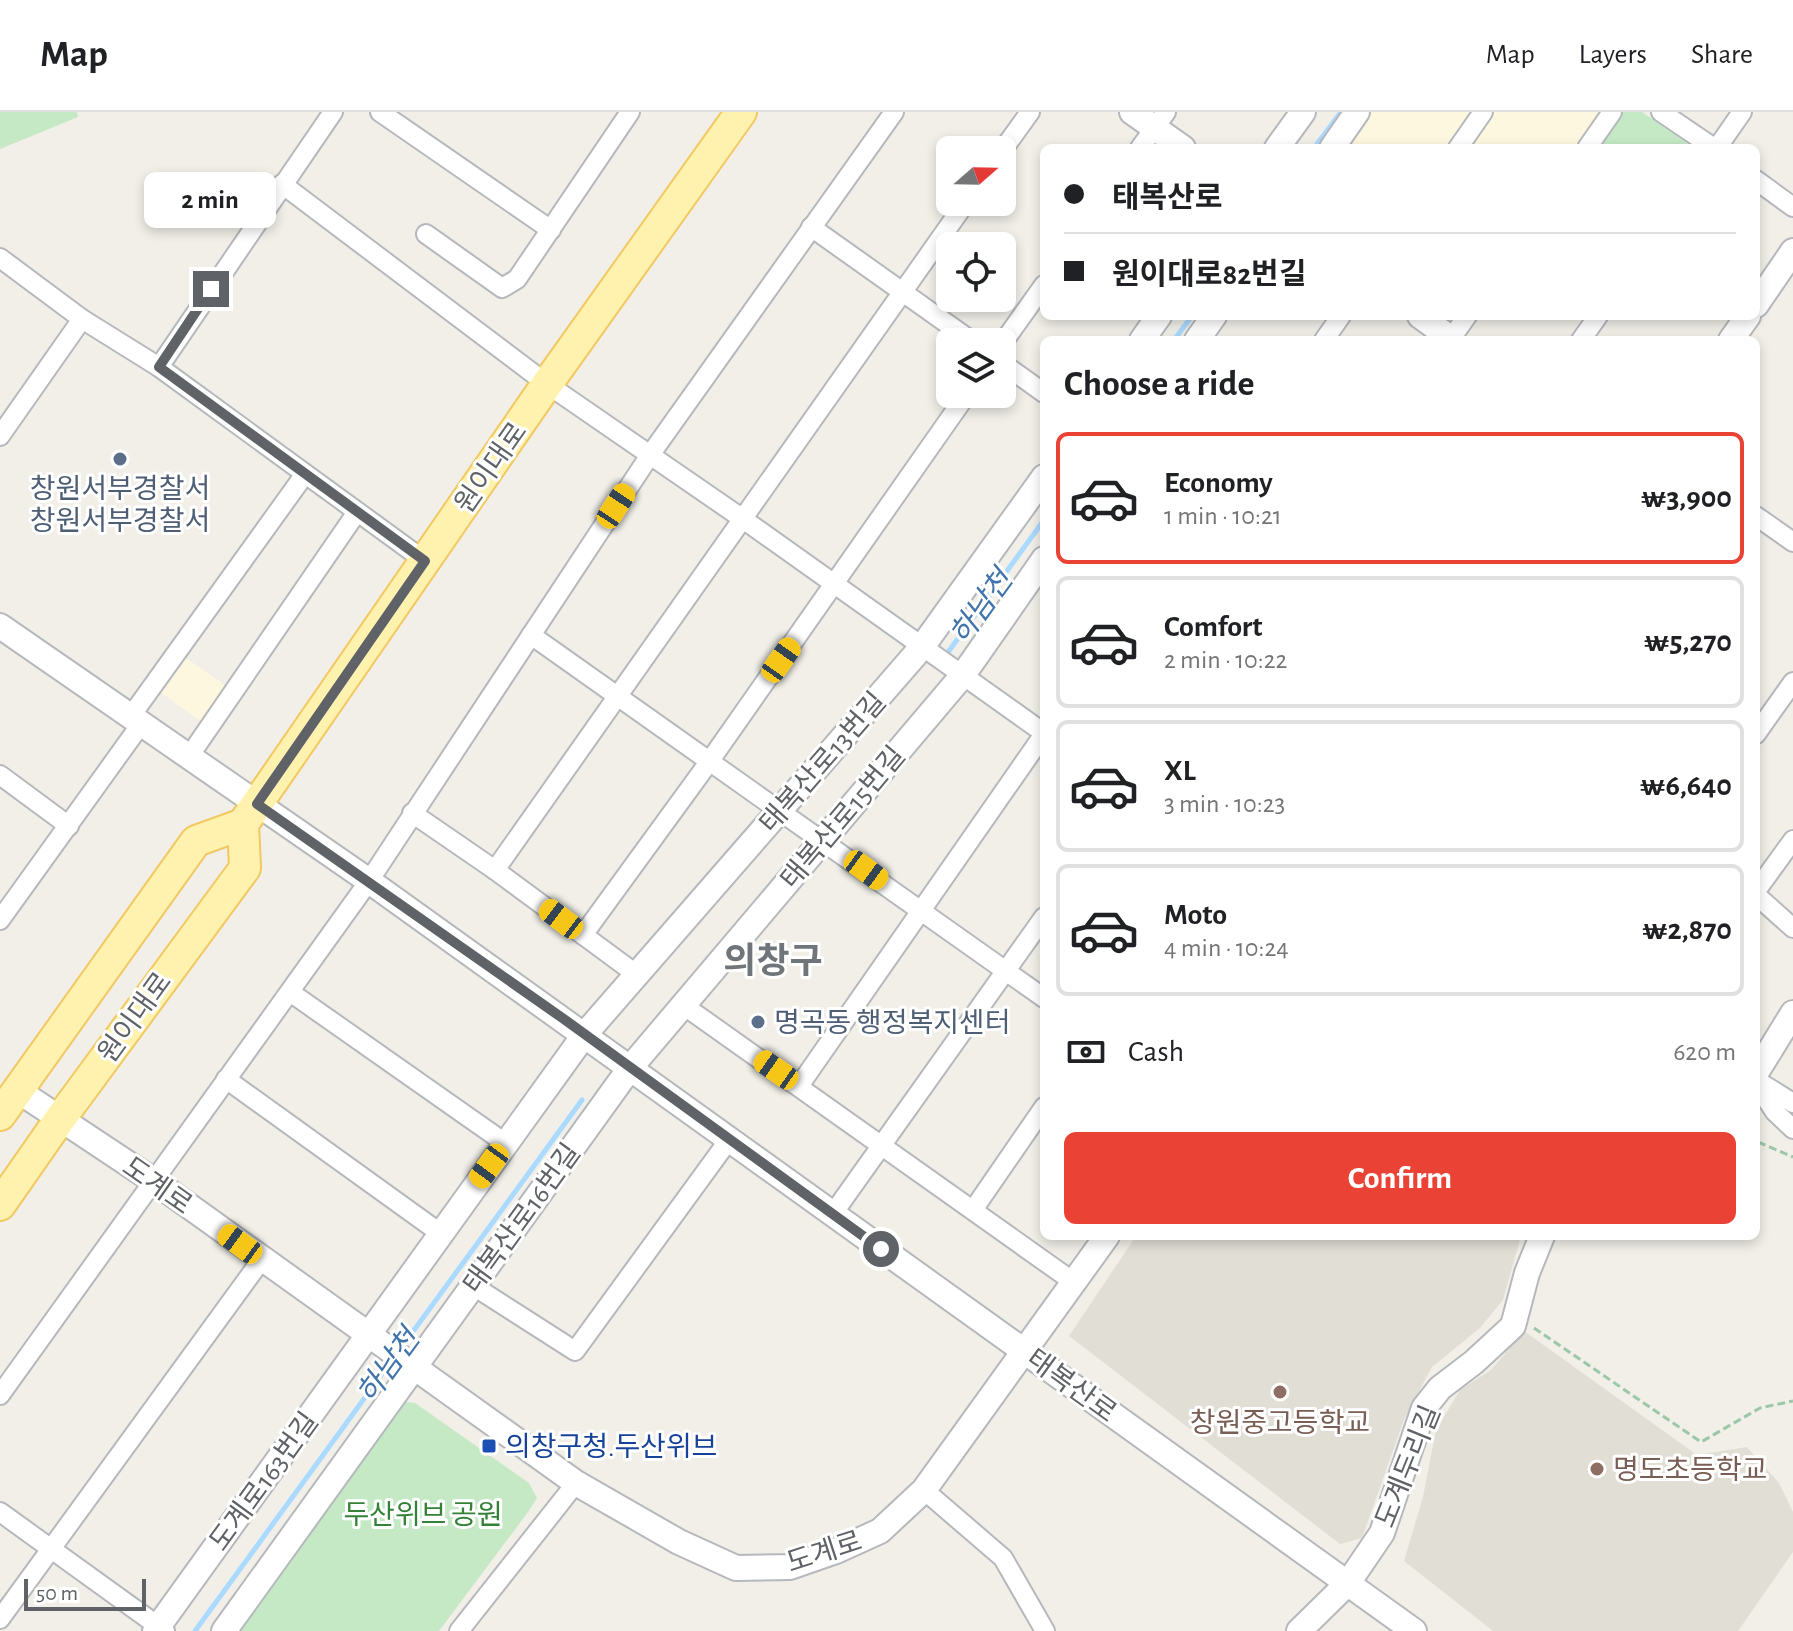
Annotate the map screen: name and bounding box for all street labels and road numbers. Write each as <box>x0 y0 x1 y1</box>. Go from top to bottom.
street label: 원이대로 <box>449 417 533 518</box>
street label: 태복산로13번길 <box>754 687 892 839</box>
street label: 태복산로15번길 <box>775 741 911 895</box>
street label: 원이대로 <box>92 967 177 1068</box>
street label: 태복산로16번길 <box>458 1138 586 1299</box>
street label: 도계로 <box>117 1151 198 1220</box>
street label: 태복산로 <box>1021 1343 1122 1428</box>
street label: 도계두리길 <box>1370 1401 1446 1532</box>
street label: 도계로163번길 <box>204 1407 324 1556</box>
street label: 도계로 <box>783 1526 866 1578</box>

